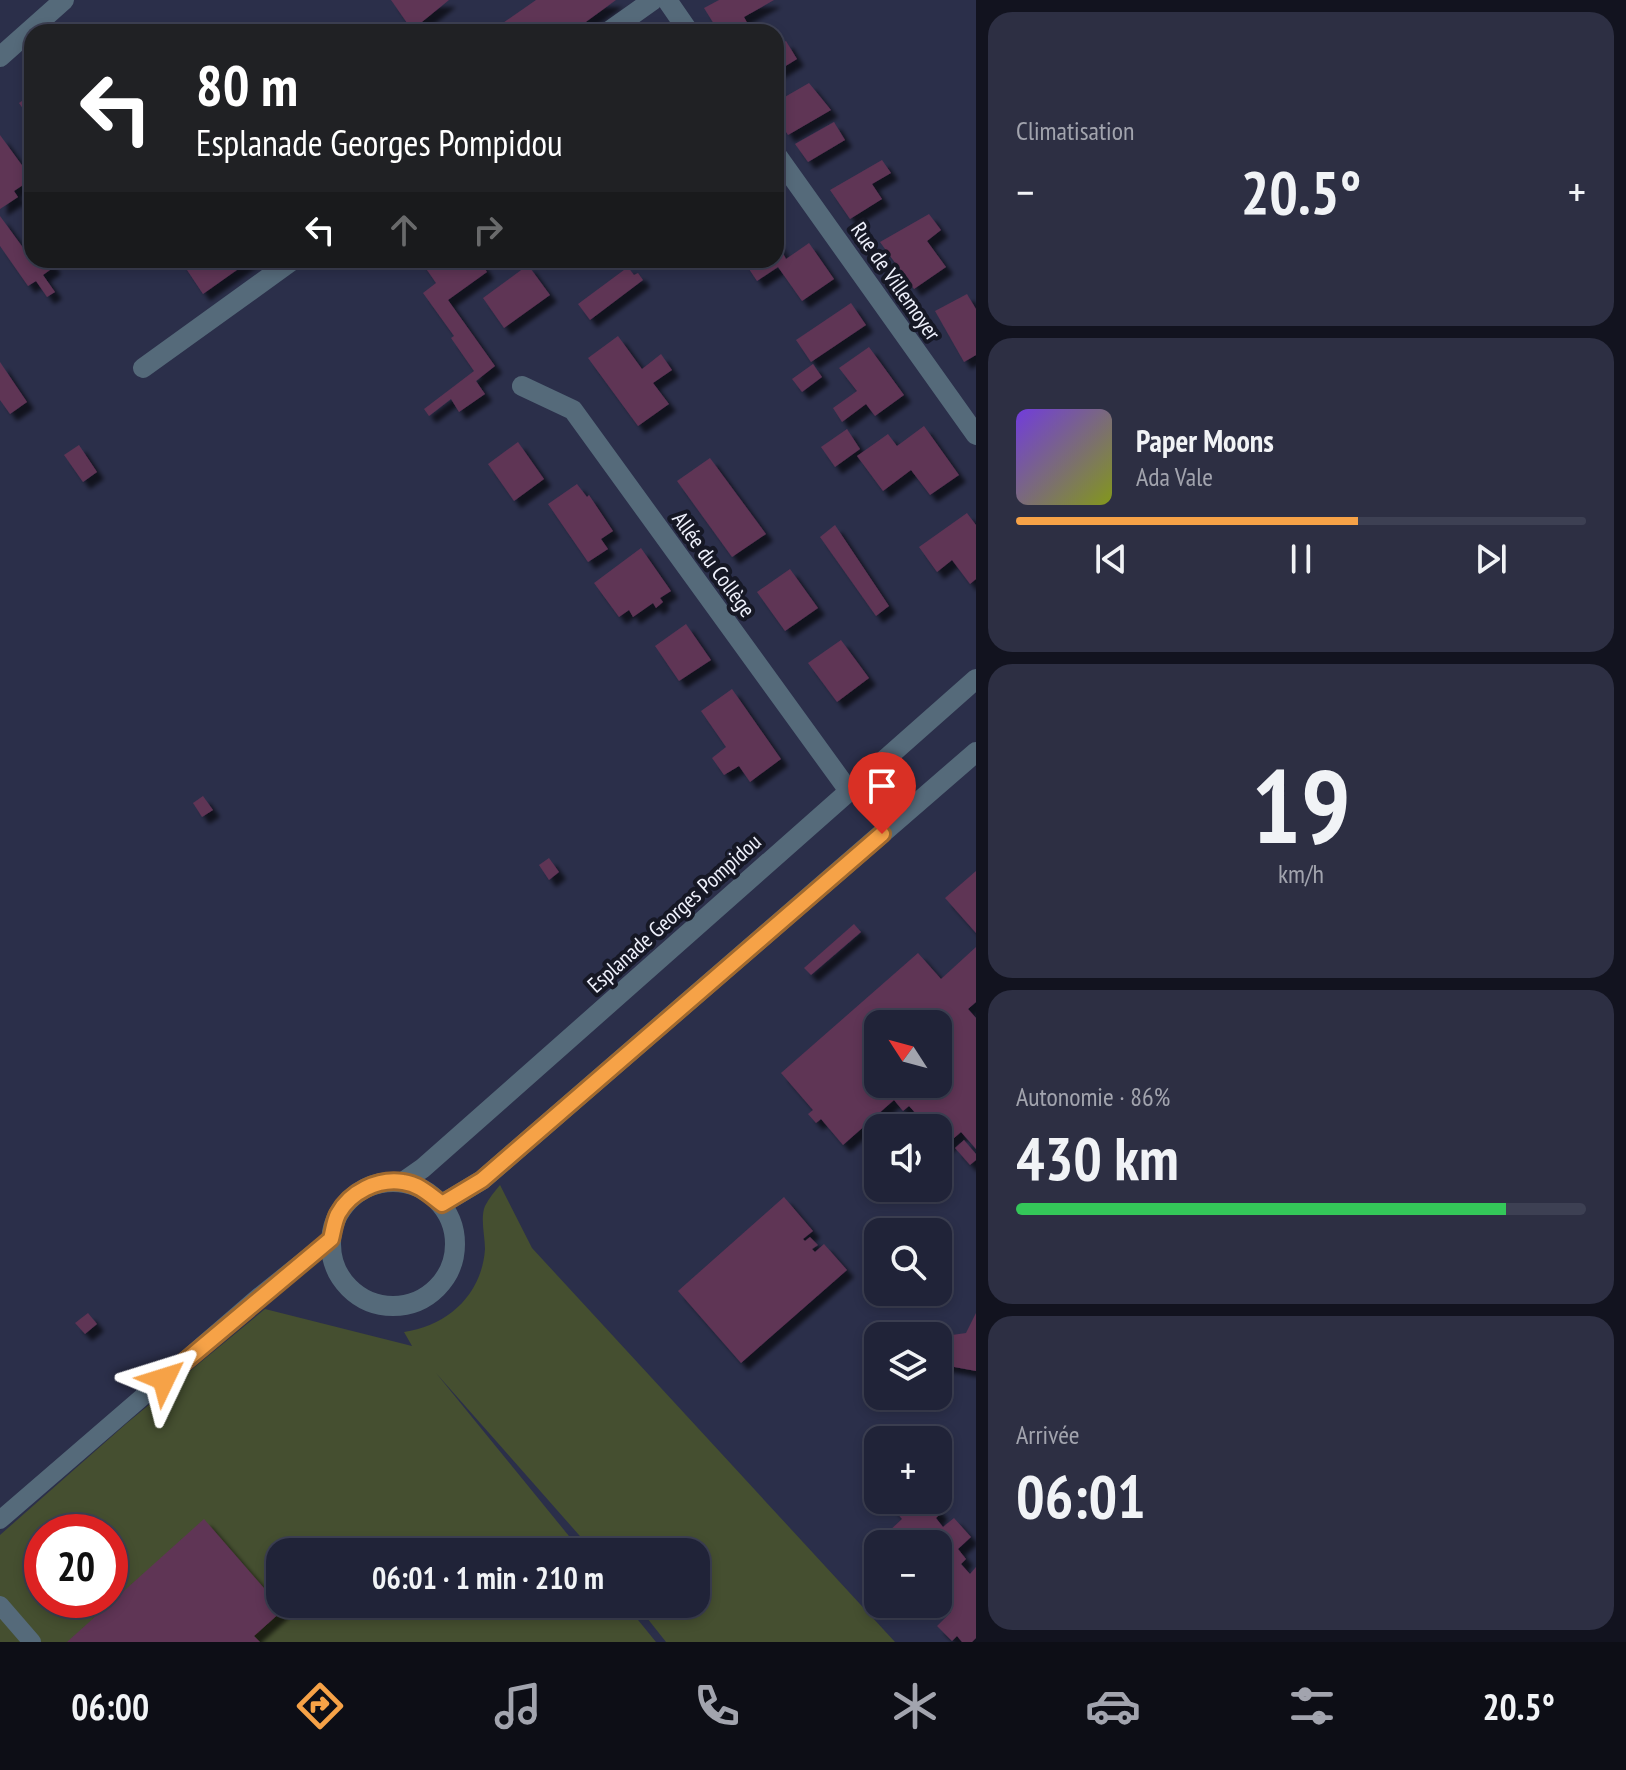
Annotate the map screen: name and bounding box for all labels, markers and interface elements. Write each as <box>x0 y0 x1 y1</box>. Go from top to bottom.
text: 80 m <box>196 49 298 121</box>
icon: left <box>64 56 168 160</box>
text: Climatisation <box>1016 114 1134 147</box>
text: Esplanade Georges Pompidou <box>196 119 563 166</box>
text: 20.5° <box>1241 153 1361 231</box>
text: − <box>1016 163 1034 220</box>
text: + <box>1568 163 1586 220</box>
icon: left <box>298 208 342 252</box>
icon: ahead <box>382 208 426 252</box>
icon: right <box>466 208 510 252</box>
street label: Rue de Villemoyer <box>845 216 947 346</box>
text: Paper Moons <box>1136 421 1274 460</box>
text: Ada Vale <box>1136 460 1213 493</box>
street label: Allée du Collège <box>666 506 762 622</box>
icon: previous <box>1089 537 1133 581</box>
icon: pause <box>1279 537 1323 581</box>
icon: next <box>1469 537 1513 581</box>
text: 19 <box>1251 737 1351 872</box>
pin <box>848 752 916 834</box>
icon: arrive <box>860 764 904 808</box>
street label: Esplanade Georges Pompidou <box>581 828 767 998</box>
text: km/h <box>1278 857 1324 890</box>
north arrow <box>864 1010 952 1098</box>
map controls <box>864 1010 952 1618</box>
text: Autonomie · 86% <box>1016 1080 1170 1113</box>
button: sound <box>864 1114 952 1202</box>
text: 430 km <box>1016 1119 1179 1197</box>
button: search <box>864 1218 952 1306</box>
button: layers <box>864 1322 952 1410</box>
position arrow <box>122 1337 206 1421</box>
text: Arrivée <box>1016 1418 1080 1451</box>
button: + <box>864 1426 952 1514</box>
text: 06:01 <box>1016 1457 1146 1535</box>
speed limit sign: 20 <box>24 1514 128 1618</box>
button: − <box>864 1530 952 1618</box>
text: 06:01 · 1 min · 210 m <box>372 1558 604 1597</box>
icon: directions <box>292 1678 348 1734</box>
icon: music <box>490 1678 546 1734</box>
icon: phone <box>689 1678 745 1734</box>
icon: climate <box>887 1678 943 1734</box>
icon: car <box>1085 1678 1141 1734</box>
icon: filters <box>1284 1678 1340 1734</box>
text: 06:00 <box>71 1683 149 1730</box>
text: 20.5° <box>1482 1683 1555 1730</box>

